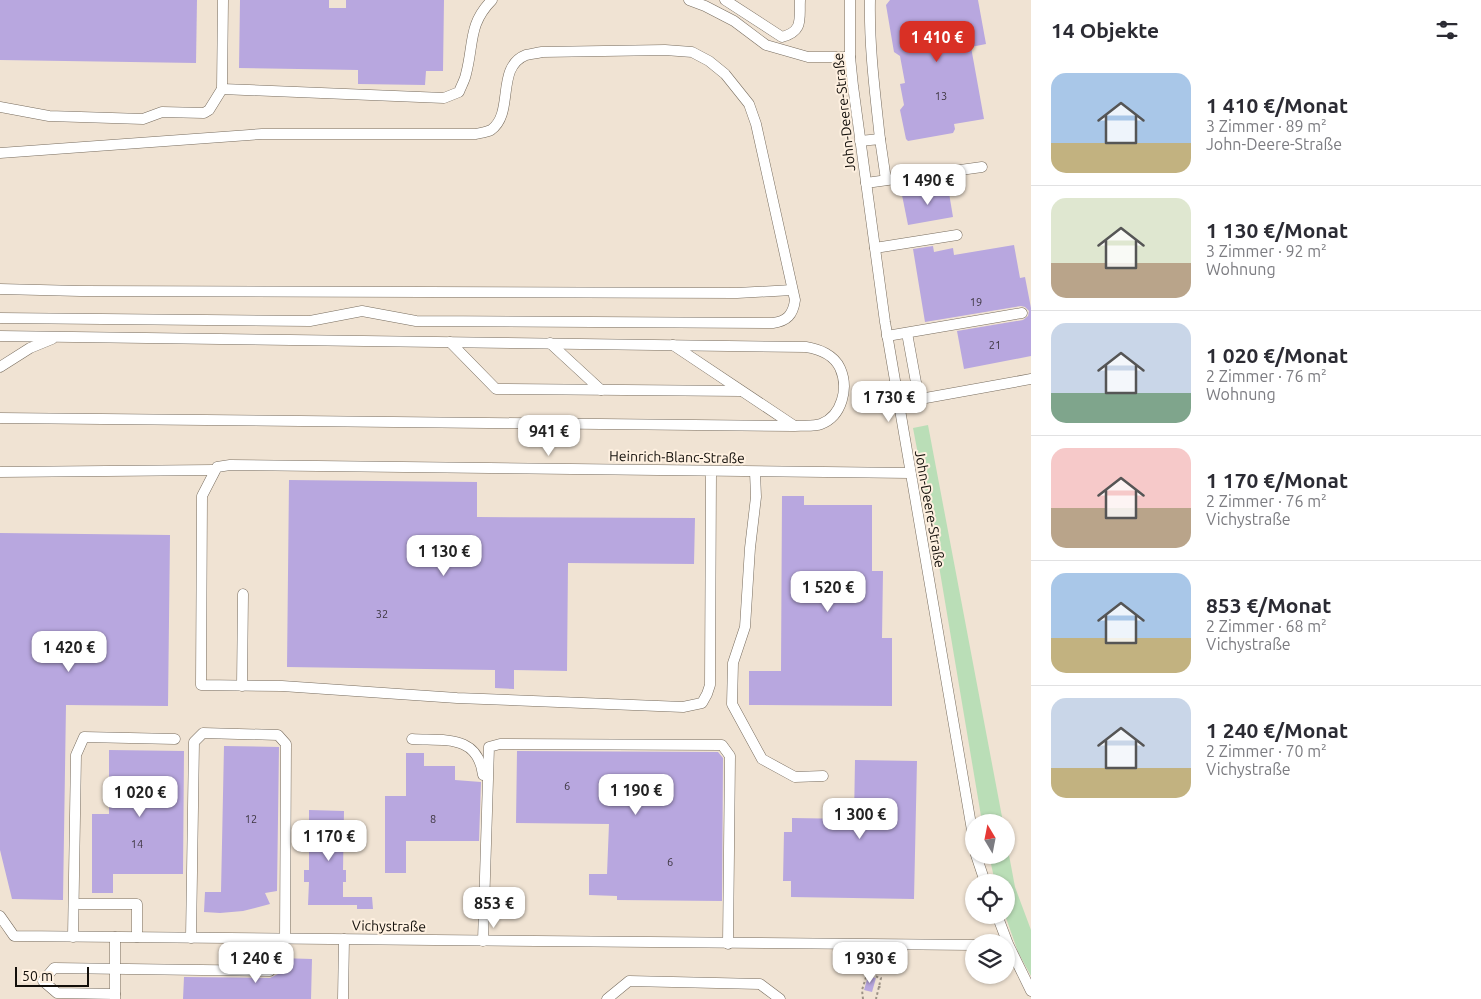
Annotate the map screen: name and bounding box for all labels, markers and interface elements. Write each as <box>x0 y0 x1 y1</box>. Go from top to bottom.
icon: filters <box>1433 16 1461 44</box>
text: 14 Objekte <box>1051 18 1159 42</box>
pin: 1 410 € <box>891 20 983 63</box>
text: 1 410 € <box>911 28 963 46</box>
street label: John-Deere-Straße <box>830 52 858 172</box>
house number: 13 <box>935 90 947 102</box>
icon: home <box>1091 93 1151 153</box>
text: 1 410 €/Monat <box>1206 93 1348 117</box>
text: 3 Zimmer · 89 m² <box>1206 117 1327 135</box>
text: John-Deere-Straße <box>1206 135 1342 153</box>
pin: 1 490 € <box>882 164 974 206</box>
text: 1 490 € <box>902 171 954 189</box>
icon: home <box>1091 218 1151 278</box>
text: 1 130 €/Monat <box>1206 218 1348 242</box>
text: 3 Zimmer · 92 m² <box>1206 242 1327 260</box>
text: Wohnung <box>1206 260 1276 278</box>
house number: 19 <box>970 296 982 308</box>
house number: 21 <box>989 339 1001 351</box>
icon: home <box>1091 343 1151 403</box>
text: 1 020 €/Monat <box>1206 343 1348 367</box>
text: 2 Zimmer · 76 m² <box>1206 367 1327 385</box>
pin: 1 730 € <box>843 380 935 423</box>
text: Wohnung <box>1206 385 1276 403</box>
text: 1 730 € <box>863 388 915 406</box>
pin: 941 € <box>514 414 584 457</box>
text: 941 € <box>529 422 569 440</box>
street label: Heinrich-Blanc-Straße <box>609 448 745 466</box>
street label: John-Deere-Straße <box>912 449 948 569</box>
icon: home <box>1091 468 1151 528</box>
text: 1 170 €/Monat <box>1206 468 1348 492</box>
text: 2 Zimmer · 76 m² <box>1206 492 1327 510</box>
text: Vichystraße <box>1206 510 1291 528</box>
pin: 1 130 € <box>398 534 490 577</box>
text: 1 130 € <box>418 542 470 560</box>
pin: 1 520 € <box>782 570 874 613</box>
text: 1 520 € <box>802 578 854 596</box>
icon: home <box>1091 593 1151 653</box>
text: 853 €/Monat <box>1206 593 1331 617</box>
house number: 32 <box>376 608 388 620</box>
text: 2 Zimmer · 68 m² <box>1206 617 1327 635</box>
pin: 1 420 € <box>23 630 115 673</box>
text: Vichystraße <box>1206 635 1291 653</box>
text: 1 420 € <box>43 638 95 656</box>
icon: home <box>1091 718 1151 778</box>
text: 1 240 €/Monat <box>1206 718 1348 742</box>
text: 2 Zimmer · 70 m² <box>1206 742 1327 760</box>
text: Vichystraße <box>1206 760 1291 778</box>
pin: 1 190 € <box>590 774 682 816</box>
pin: 1 020 € <box>94 776 186 818</box>
house number: 6 <box>564 780 570 792</box>
text: 1 190 € <box>610 781 662 799</box>
text: 1 020 € <box>114 783 166 801</box>
pin: 1 300 € <box>814 798 906 840</box>
text: 1 300 € <box>834 805 886 823</box>
house number: 12 <box>245 813 257 825</box>
house number: 8 <box>430 813 436 825</box>
north arrow <box>965 814 1015 864</box>
map controls <box>965 814 1015 984</box>
pin: 1 170 € <box>283 820 375 862</box>
text: 1 170 € <box>303 827 355 845</box>
house number: 14 <box>131 838 143 850</box>
house number: 6 <box>667 856 673 868</box>
button: locate <box>965 874 1015 924</box>
pin: 853 € <box>459 886 529 929</box>
text: 853 € <box>474 894 514 912</box>
street label: Vichystraße <box>352 917 426 935</box>
button: layers <box>965 934 1015 984</box>
pin: 1 240 € <box>210 942 302 984</box>
pin: 1 930 € <box>824 942 916 984</box>
text: 1 240 € <box>230 949 282 967</box>
text: 1 930 € <box>844 949 896 967</box>
scale bar <box>15 964 89 987</box>
text: 50 m <box>22 968 53 984</box>

